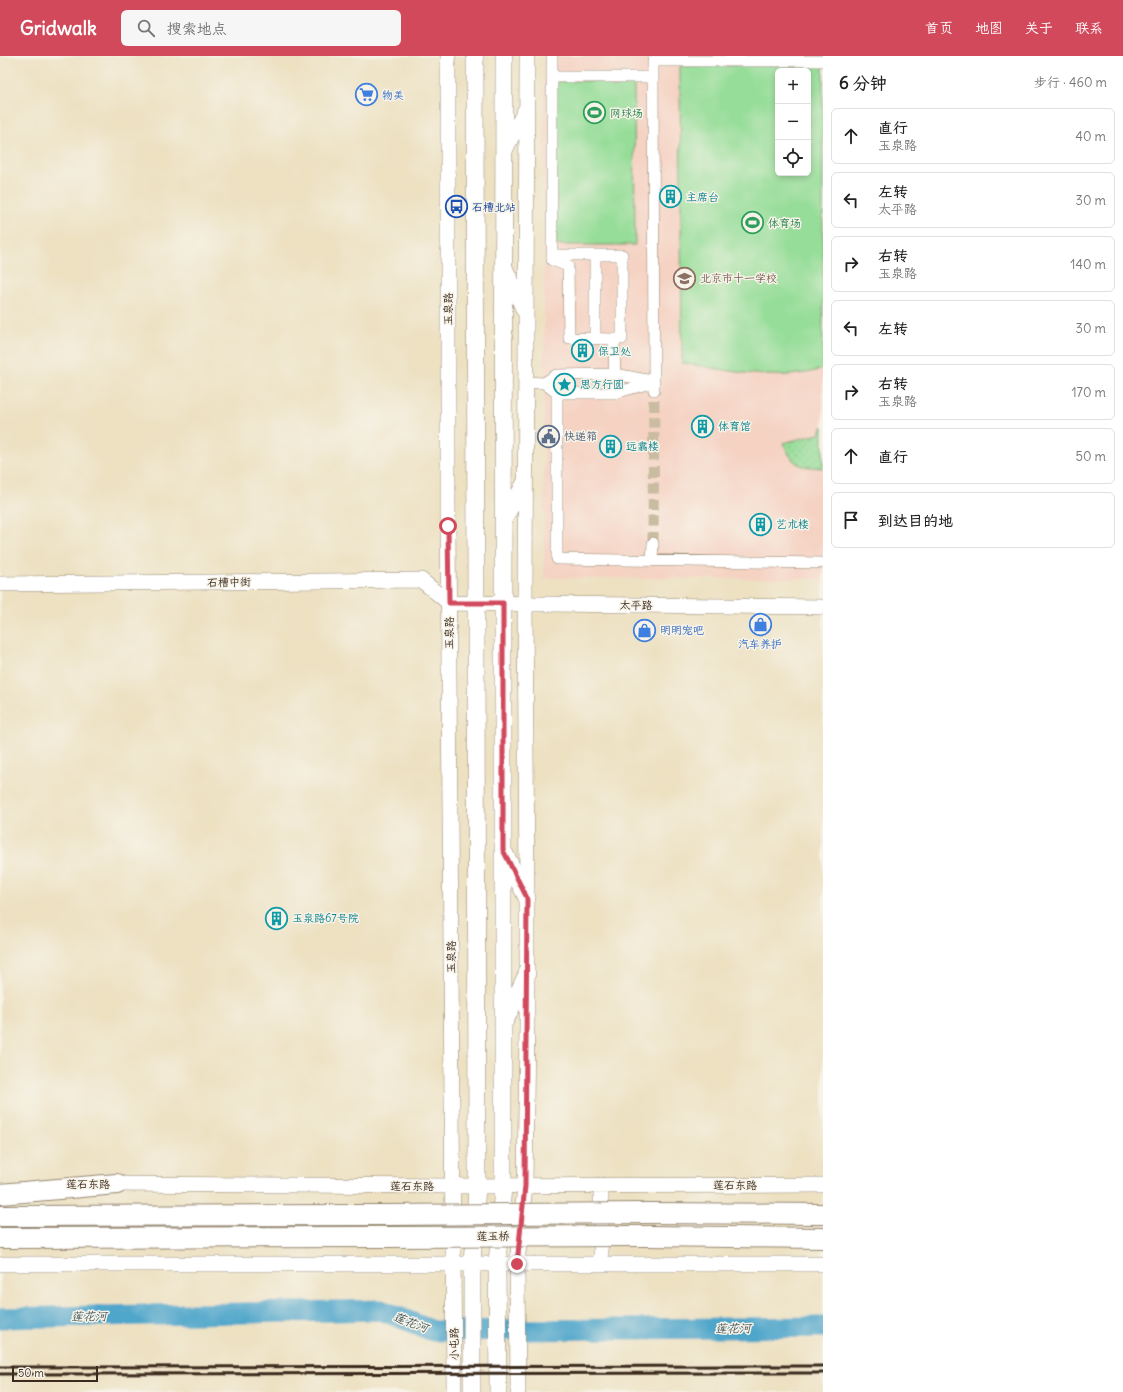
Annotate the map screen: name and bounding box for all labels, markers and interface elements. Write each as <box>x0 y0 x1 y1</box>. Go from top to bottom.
search box <box>121 10 401 46</box>
text: Gridwalk <box>20 16 97 40</box>
icon: search <box>135 17 157 39</box>
text: 搜索地点 <box>167 19 227 38</box>
text: 首页 <box>925 19 953 37</box>
text: 地图 <box>975 19 1003 37</box>
text: 关于 <box>1025 19 1053 37</box>
text: 联系 <box>1075 19 1103 37</box>
map controls <box>775 68 811 176</box>
button: + <box>775 68 811 104</box>
text: 6 分钟 <box>839 72 887 94</box>
text: 步行 · 460 m <box>1034 74 1107 91</box>
supermarket icon: 物美 <box>353 82 379 108</box>
place label: 物美 <box>382 88 404 102</box>
sports icon: 网球场 <box>582 100 608 126</box>
button: − <box>775 104 811 140</box>
place label: 网球场 <box>610 106 643 120</box>
text: 直行 <box>878 118 908 137</box>
icon: ahead <box>840 125 862 147</box>
text: 40 m <box>1075 128 1106 145</box>
text: 玉泉路 <box>878 137 917 154</box>
button: locate <box>775 140 811 176</box>
text: 左转 <box>878 182 908 201</box>
building icon: 主席台 <box>658 184 684 210</box>
icon: left <box>840 189 862 211</box>
place label: 主席台 <box>686 190 719 204</box>
text: 30 m <box>1076 192 1106 209</box>
bus stop icon: 石槽北站 <box>443 194 469 220</box>
place label: 石槽北站 <box>472 200 516 214</box>
text: 太平路 <box>878 201 917 218</box>
sports icon: 体育场 <box>739 210 765 236</box>
place label: 体育场 <box>768 216 801 230</box>
text: 右转 <box>878 246 908 265</box>
icon: right <box>840 253 862 275</box>
text: 140 m <box>1070 256 1106 273</box>
school or university icon: 北京市十一学校 <box>671 265 697 291</box>
text: 玉泉路 <box>878 265 917 282</box>
place label: 北京市十一学校 <box>700 271 777 285</box>
street label: 玉泉路 <box>441 293 455 326</box>
icon: left <box>840 317 862 339</box>
text: 左转 <box>878 319 908 338</box>
text: 30 m <box>1076 320 1106 337</box>
building icon: 保卫处 <box>570 338 596 364</box>
place label: 保卫处 <box>598 344 631 358</box>
place icon: 思方行圆 <box>552 371 578 397</box>
text: 右转 <box>878 374 908 393</box>
place label: 思方行圆 <box>580 377 624 391</box>
icon: right <box>840 381 862 403</box>
text: 170 m <box>1071 384 1106 401</box>
text: 玉泉路 <box>878 393 917 410</box>
building icon: 体育馆 <box>690 413 716 439</box>
place label: 体育馆 <box>718 419 751 433</box>
public building icon: 快递箱 <box>535 423 561 449</box>
place label: 快递箱 <box>564 429 597 443</box>
building icon: 远翥楼 <box>598 433 624 459</box>
place label: 远翥楼 <box>626 439 659 453</box>
icon: ahead <box>840 445 862 467</box>
text: 直行 <box>878 447 908 466</box>
text: 50 m <box>1075 448 1106 465</box>
icon: arrive <box>840 509 862 531</box>
building icon: 艺术楼 <box>747 511 773 537</box>
text: 到达目的地 <box>878 511 953 530</box>
route start <box>439 517 457 535</box>
place label: 艺术楼 <box>776 517 809 531</box>
street label: 石槽中街 <box>207 575 252 589</box>
street label: 太平路 <box>619 598 653 612</box>
shop icon: 汽车养护 <box>747 611 773 637</box>
street label: 玉泉路 <box>442 617 456 650</box>
shop icon: 明明宠吧 <box>632 617 658 643</box>
place label: 明明宠吧 <box>660 623 704 637</box>
place label: 汽车养护 <box>738 637 782 651</box>
building icon: 玉泉路67号院 <box>264 905 290 931</box>
place label: 玉泉路67号院 <box>292 911 359 925</box>
street label: 玉泉路 <box>444 941 458 974</box>
street label: 莲石东路 <box>66 1177 110 1191</box>
street label: 莲石东路 <box>713 1178 757 1192</box>
street label: 莲石东路 <box>390 1179 434 1193</box>
street label: 莲玉桥 <box>477 1229 510 1243</box>
route end <box>508 1255 526 1273</box>
water label: 莲花河 <box>71 1308 109 1324</box>
water label: 莲花河 <box>392 1309 432 1336</box>
water label: 莲花河 <box>715 1320 753 1336</box>
street label: 小屯路 <box>447 1327 461 1361</box>
scale bar <box>12 1364 98 1383</box>
text: 50 m <box>18 1366 44 1380</box>

